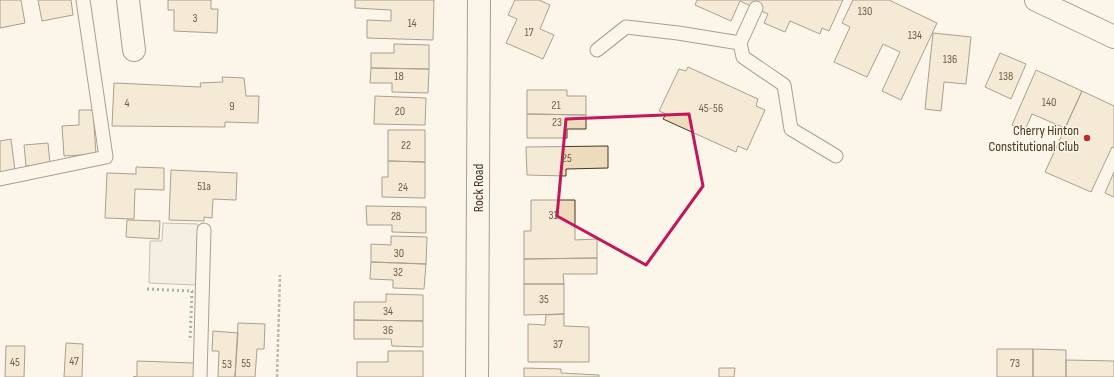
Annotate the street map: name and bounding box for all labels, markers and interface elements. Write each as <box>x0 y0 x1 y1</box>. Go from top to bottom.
house number: 130 <box>858 4 872 19</box>
house number: 3 <box>192 11 198 26</box>
house number: 14 <box>407 16 417 31</box>
house number: 17 <box>525 25 534 40</box>
house number: 134 <box>908 28 922 43</box>
house number: 136 <box>943 52 957 67</box>
house number: 18 <box>394 69 404 84</box>
house number: 138 <box>999 69 1013 84</box>
house number: 140 <box>1042 95 1056 110</box>
house number: 4 <box>124 96 130 111</box>
house number: 21 <box>551 98 561 113</box>
house number: 9 <box>229 99 235 114</box>
house number: 45-56 <box>699 101 723 116</box>
house number: 20 <box>395 104 405 119</box>
house number: 23 <box>552 115 562 130</box>
place label: Cherry Hinton Constitutional Club <box>989 122 1079 155</box>
marker: Cherry Hinton Constitutional Club <box>1082 133 1092 143</box>
house number: 22 <box>401 138 411 153</box>
house number: 25 <box>562 151 572 166</box>
street label: Rock Road <box>470 164 487 212</box>
house number: 51a <box>197 179 211 194</box>
house number: 24 <box>398 180 408 195</box>
house number: 31 <box>548 208 558 223</box>
house number: 28 <box>391 209 401 224</box>
house number: 30 <box>394 246 404 261</box>
house number: 32 <box>393 265 403 280</box>
house number: 35 <box>539 292 549 307</box>
house number: 34 <box>383 304 393 319</box>
house number: 36 <box>383 323 393 338</box>
house number: 37 <box>553 337 563 352</box>
house number: 47 <box>69 354 79 369</box>
house number: 45 <box>10 355 20 370</box>
house number: 55 <box>241 356 251 371</box>
house number: 73 <box>1010 356 1020 371</box>
house number: 53 <box>222 357 232 372</box>

